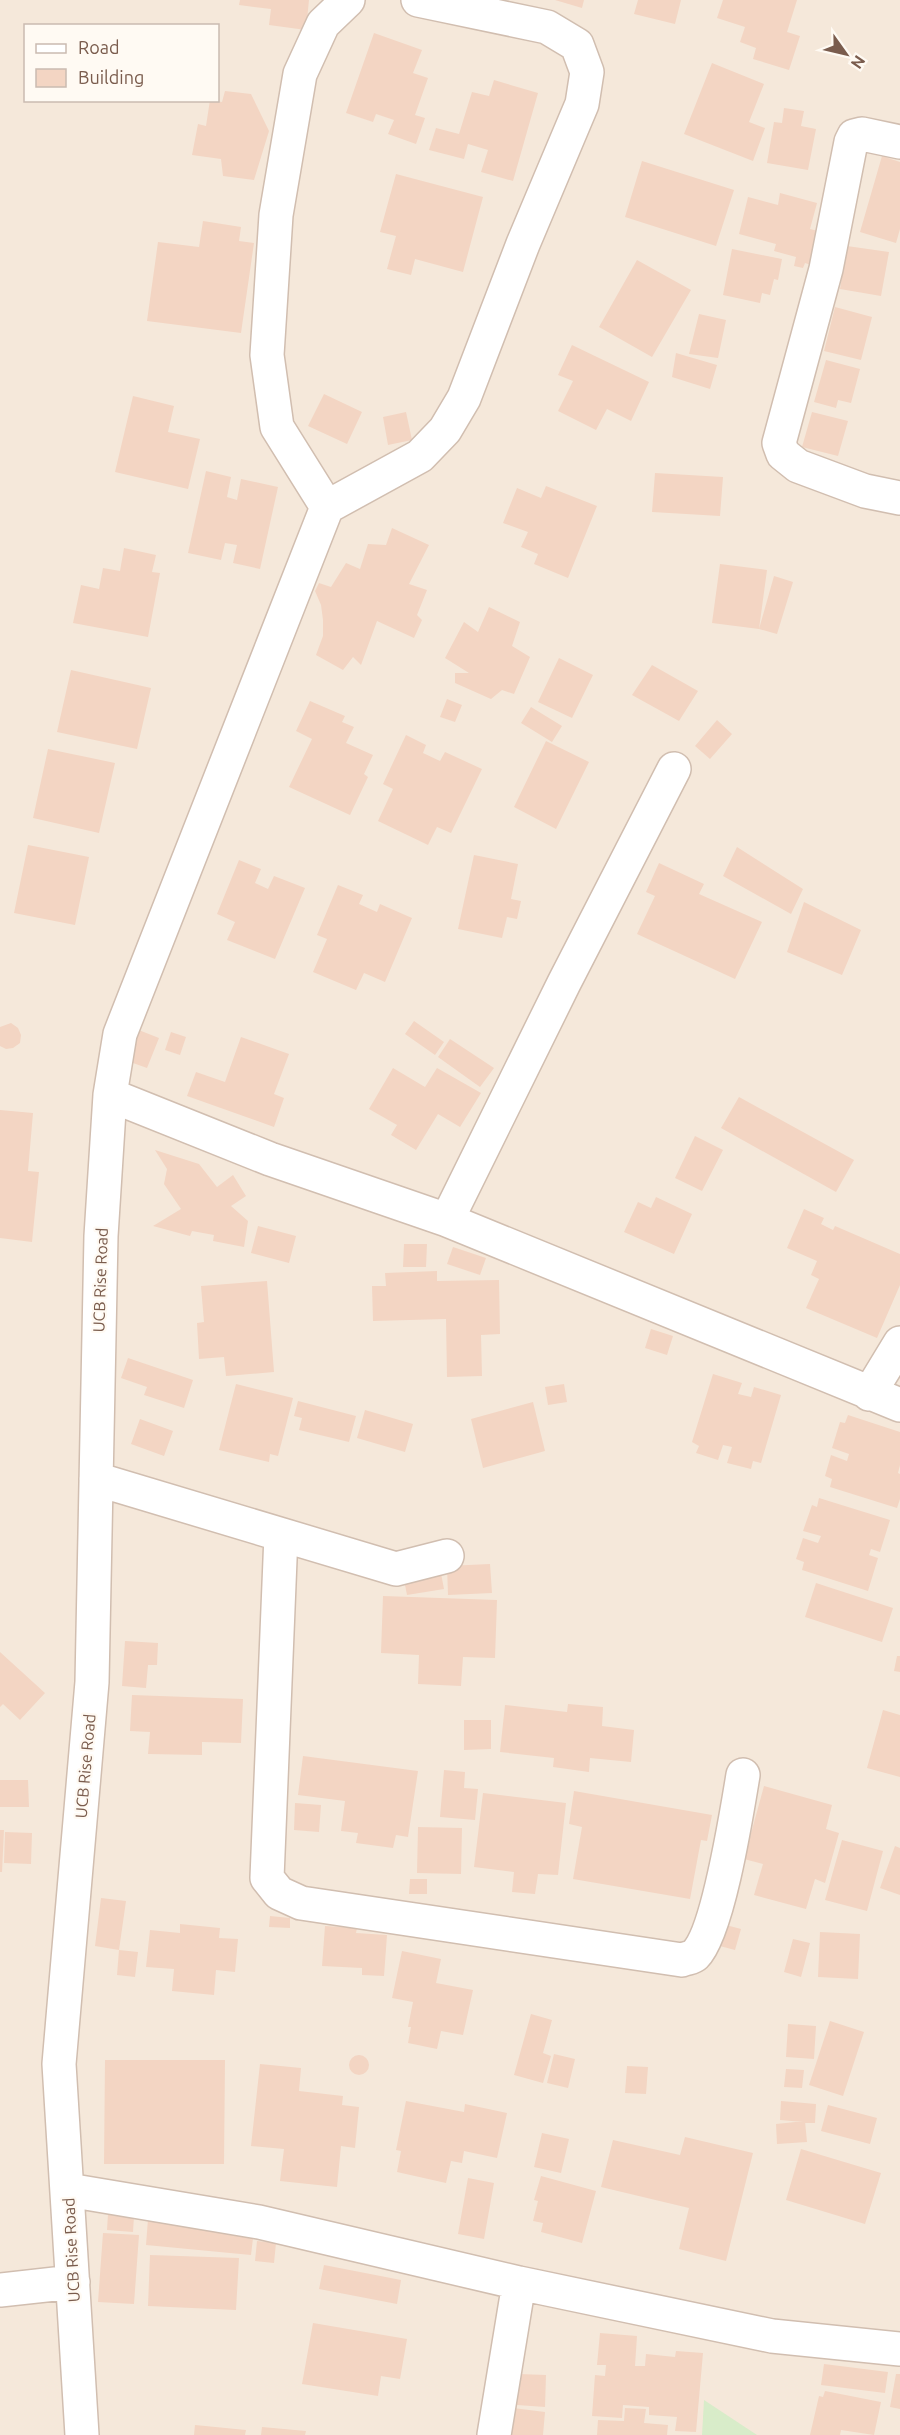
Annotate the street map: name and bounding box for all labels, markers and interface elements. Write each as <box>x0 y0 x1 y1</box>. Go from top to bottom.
legend <box>24 24 219 102</box>
north arrow <box>816 24 876 84</box>
text: Road <box>78 37 120 57</box>
text: N <box>848 52 869 72</box>
text: Building <box>78 67 144 87</box>
street label: UCB Rise Road <box>89 1227 111 1333</box>
street label: UCB Rise Road <box>71 1713 99 1819</box>
street label: UCB Rise Road <box>59 2197 83 2303</box>

